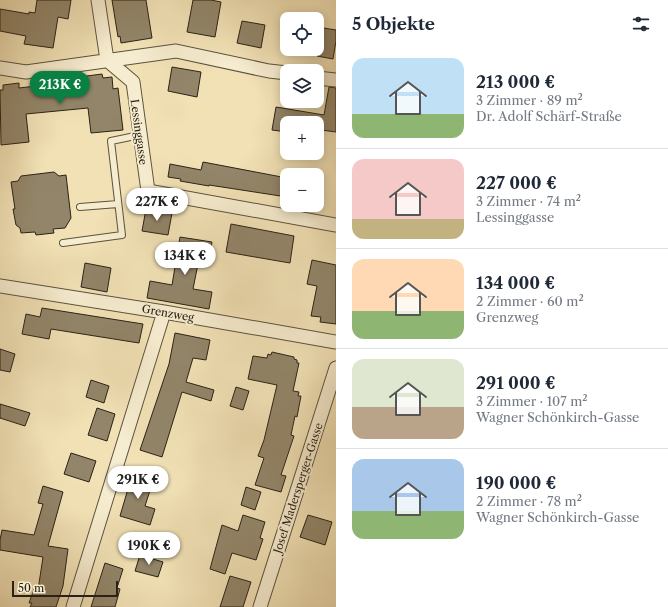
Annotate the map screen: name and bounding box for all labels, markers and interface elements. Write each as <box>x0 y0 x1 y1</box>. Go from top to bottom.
map controls <box>280 12 324 212</box>
button: locate <box>280 12 324 56</box>
icon: filters <box>630 13 652 35</box>
text: 5 Objekte <box>352 14 435 34</box>
button: layers <box>280 64 324 108</box>
pin: 213K € <box>27 71 93 105</box>
text: 213 000 € <box>476 72 555 92</box>
icon: home <box>384 74 432 122</box>
text: 213K € <box>39 76 81 92</box>
text: 3 Zimmer · 89 m² <box>476 92 583 108</box>
street label: Lessinggasse <box>127 98 151 166</box>
text: Dr. Adolf Schärf-Straße <box>476 108 622 124</box>
button: + <box>280 116 324 160</box>
button: − <box>280 168 324 212</box>
text: 227 000 € <box>476 173 557 193</box>
icon: home <box>384 175 432 223</box>
pin: 227K € <box>124 188 190 222</box>
text: 227K € <box>135 193 179 209</box>
text: 3 Zimmer · 74 m² <box>476 193 581 209</box>
text: Lessinggasse <box>476 209 554 225</box>
pin: 134K € <box>152 242 218 276</box>
text: 134K € <box>164 247 206 263</box>
text: 134 000 € <box>476 273 555 293</box>
icon: home <box>384 275 432 323</box>
text: 2 Zimmer · 60 m² <box>476 293 584 309</box>
street label: Grenzweg <box>141 302 195 325</box>
text: Grenzweg <box>476 309 538 325</box>
text: 291 000 € <box>476 373 556 393</box>
icon: home <box>384 375 432 423</box>
text: 3 Zimmer · 107 m² <box>476 393 588 409</box>
text: Wagner Schönkirch-Gasse <box>476 409 639 425</box>
street label: Josef Madersperger-Gasse <box>270 421 326 557</box>
pin: 291K € <box>105 466 171 500</box>
text: 291K € <box>117 471 159 487</box>
text: 190 000 € <box>476 473 556 493</box>
icon: home <box>384 475 432 523</box>
text: 2 Zimmer · 78 m² <box>476 493 582 509</box>
text: Wagner Schönkirch-Gasse <box>476 509 639 525</box>
pin: 190K € <box>116 532 182 566</box>
text: 190K € <box>127 537 171 553</box>
scale bar <box>12 579 118 598</box>
text: 50 m <box>18 581 44 595</box>

